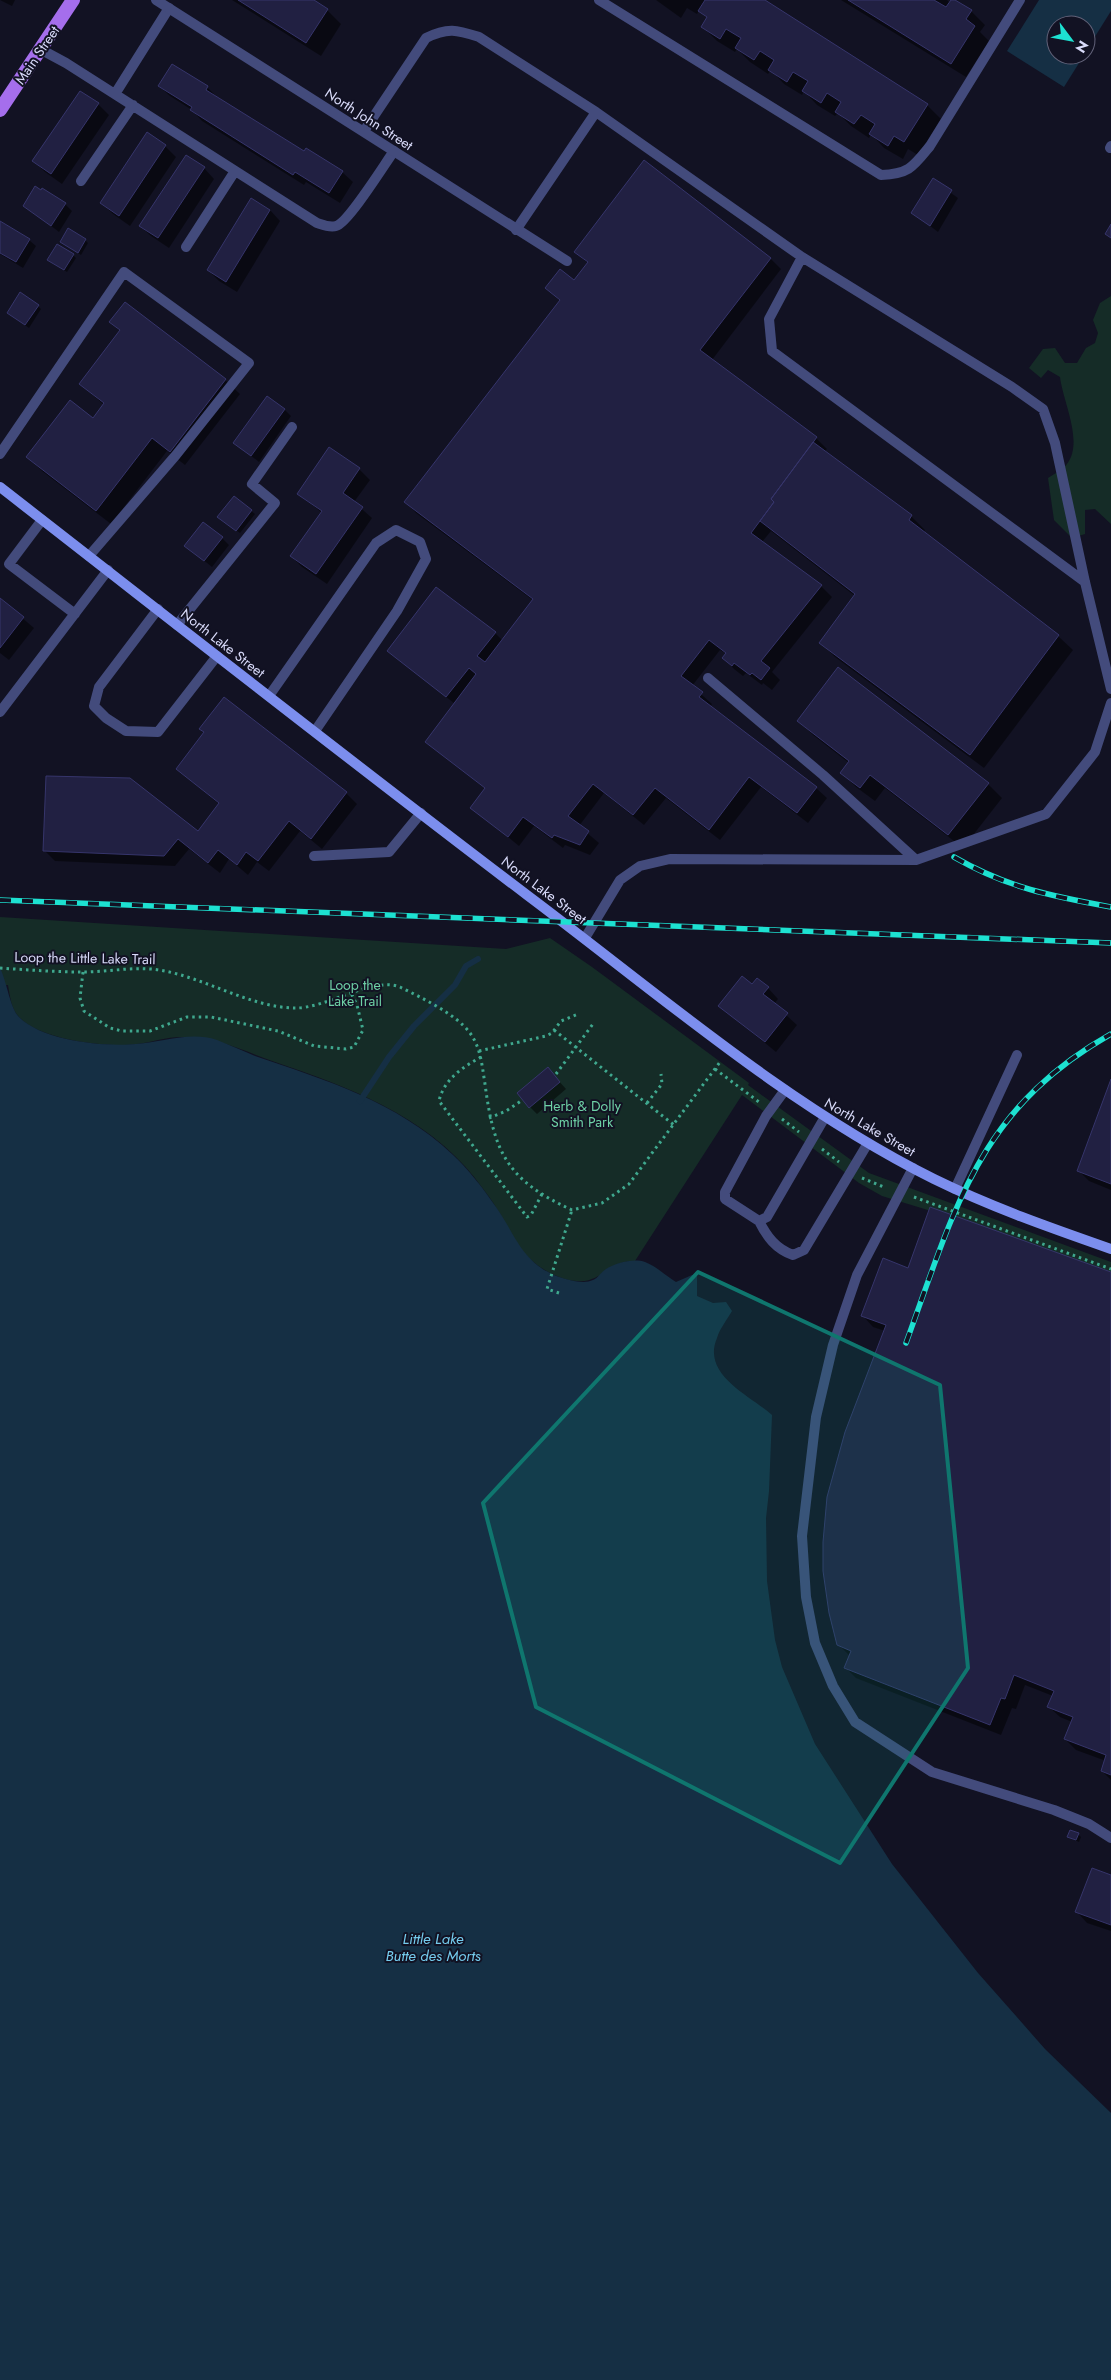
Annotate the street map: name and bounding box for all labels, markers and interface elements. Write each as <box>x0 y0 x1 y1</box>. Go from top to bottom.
north arrow <box>1046 15 1096 65</box>
street label: Main Street <box>10 21 64 88</box>
text: N <box>1071 37 1093 57</box>
street label: North John Street <box>321 83 418 155</box>
street label: North Lake Street <box>177 604 270 683</box>
street label: North Lake Street <box>497 851 591 929</box>
street label: Loop the Little Lake Trail <box>14 947 156 969</box>
park label: Loop the Lake Trail <box>328 975 382 1011</box>
street label: North Lake Street <box>821 1093 920 1161</box>
park label: Herb & Dolly Smith Park <box>543 1096 622 1132</box>
water label: Little Lake Butte des Morts <box>385 1928 481 1967</box>

